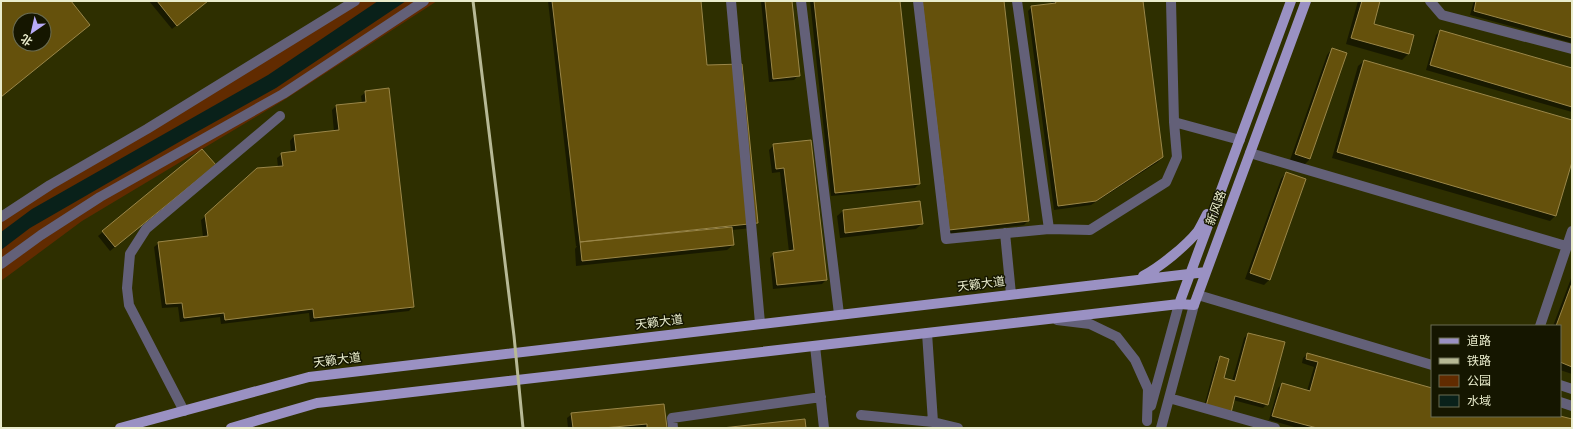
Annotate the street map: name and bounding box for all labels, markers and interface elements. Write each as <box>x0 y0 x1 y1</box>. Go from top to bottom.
north arrow <box>12 12 52 52</box>
text: 北 <box>17 31 35 50</box>
street label: 新风路 <box>1201 188 1230 228</box>
street label: 天籁大道 <box>956 272 1006 295</box>
street label: 天籁大道 <box>634 310 684 333</box>
legend <box>1431 325 1561 417</box>
text: 道路 <box>1467 332 1491 349</box>
street label: 天籁大道 <box>312 348 362 371</box>
text: 铁路 <box>1467 352 1491 369</box>
text: 公园 <box>1467 372 1491 389</box>
text: 水域 <box>1467 392 1491 409</box>

